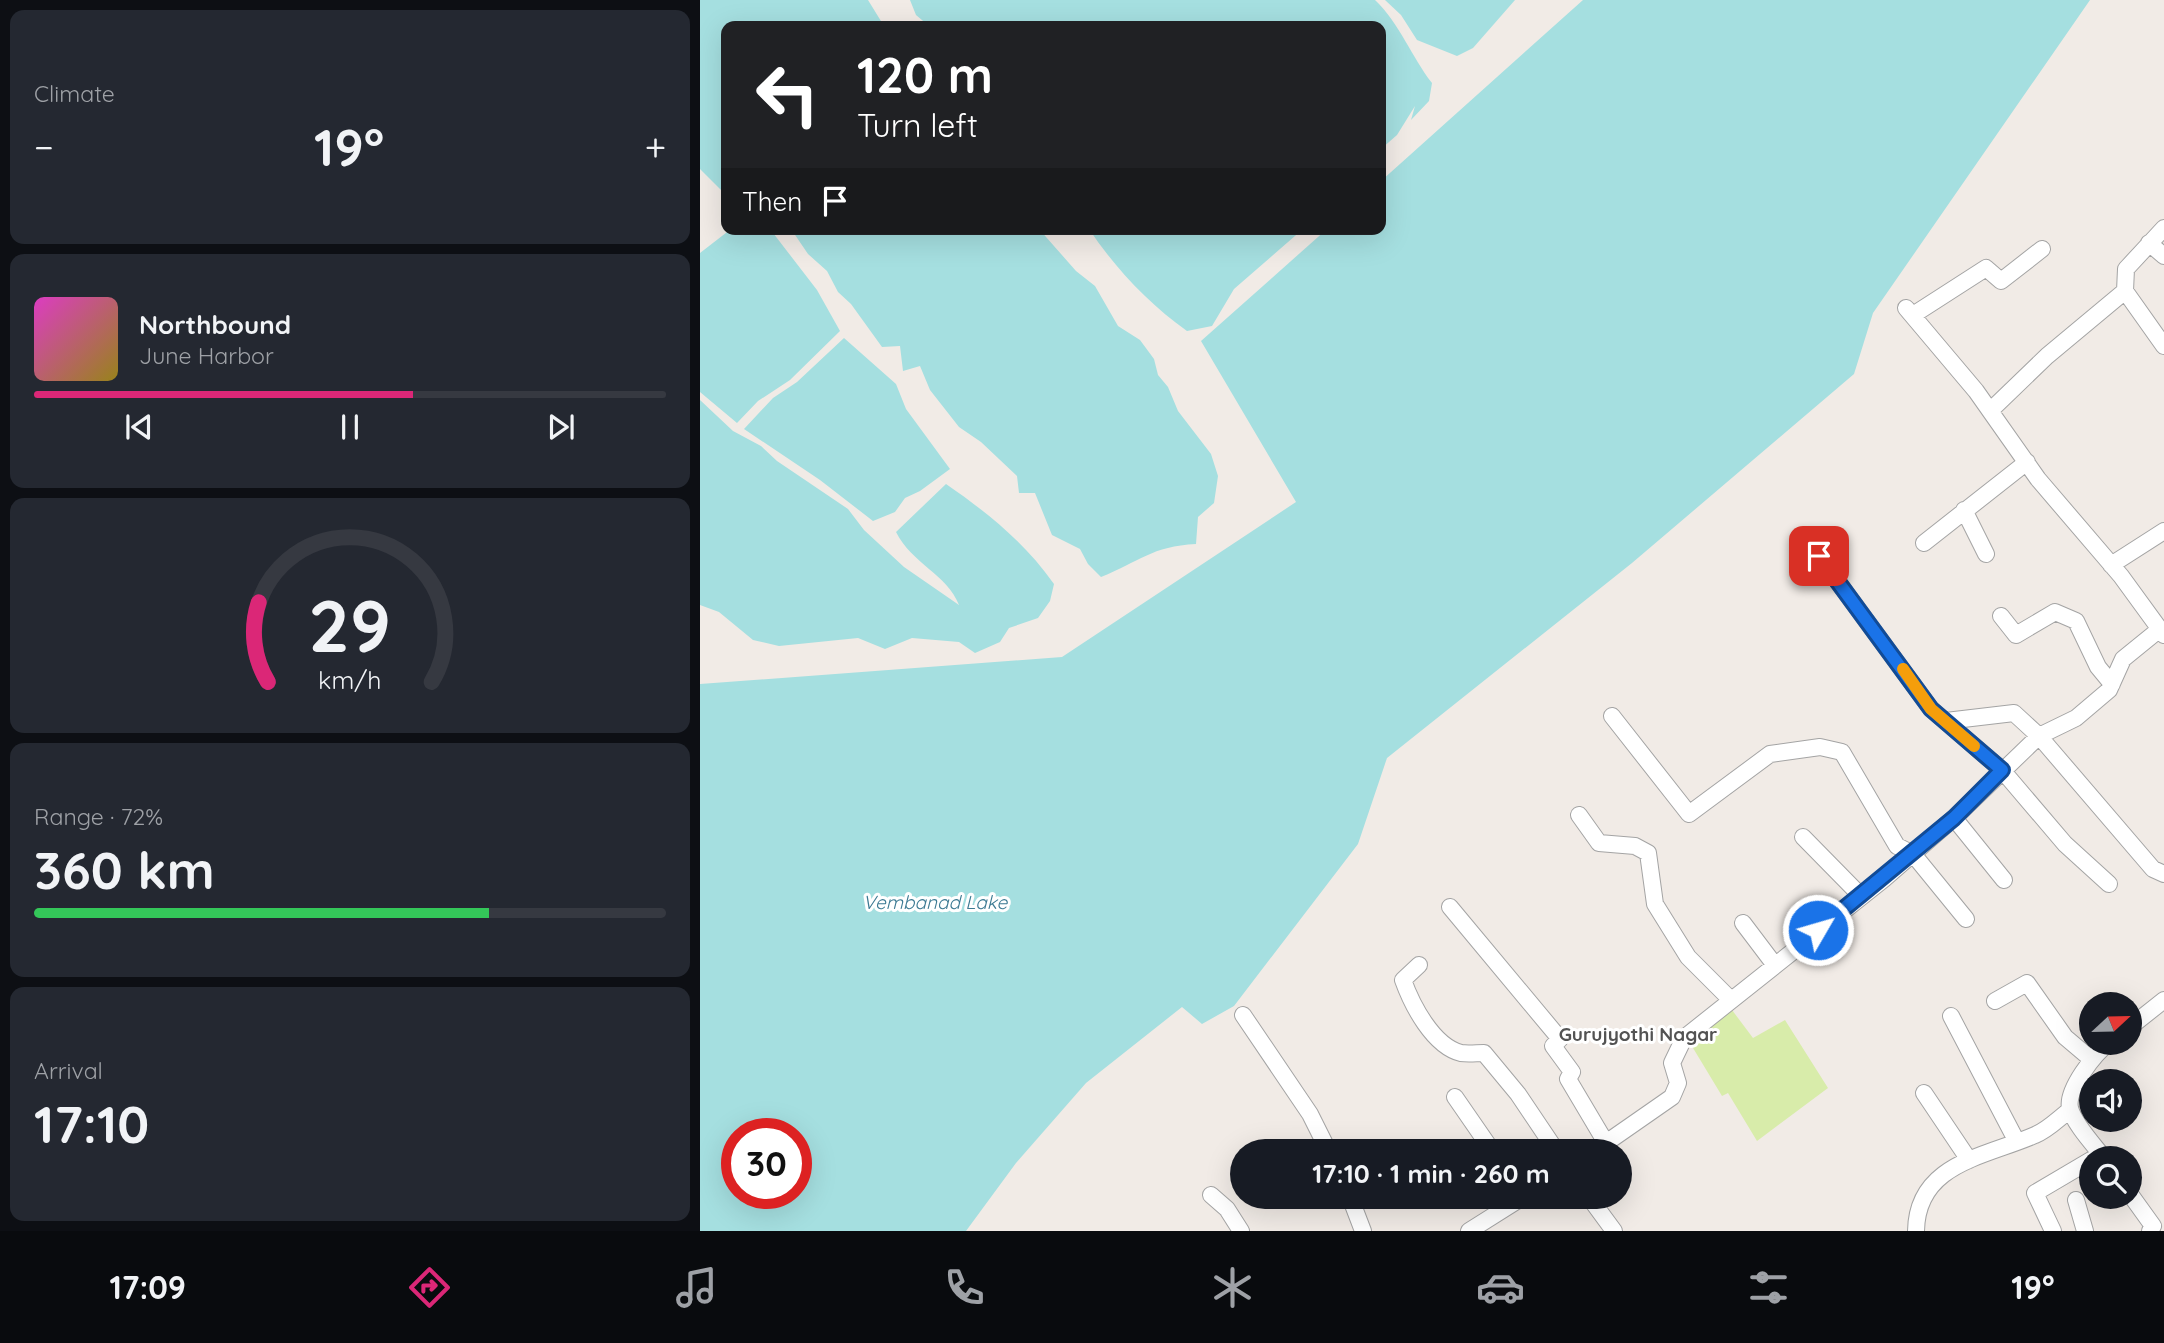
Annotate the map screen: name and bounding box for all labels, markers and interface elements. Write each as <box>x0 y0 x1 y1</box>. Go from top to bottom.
text: 120 m <box>857 44 993 105</box>
icon: left <box>742 49 833 140</box>
text: Climate <box>34 79 115 108</box>
text: Turn left <box>857 105 978 145</box>
text: 19° <box>314 114 384 179</box>
text: − <box>34 123 54 171</box>
text: + <box>645 123 666 171</box>
icon: arrive <box>816 182 854 220</box>
text: Then <box>742 185 802 218</box>
text: Northbound <box>139 308 291 341</box>
text: June Harbor <box>139 341 274 370</box>
icon: previous <box>120 408 158 446</box>
icon: pause <box>331 408 369 446</box>
icon: next <box>542 408 580 446</box>
pin <box>1789 526 1849 586</box>
icon: arrive <box>1800 537 1838 575</box>
text: 29 <box>309 579 391 670</box>
text: km/h <box>318 663 382 694</box>
text: Range · 72% <box>34 802 163 831</box>
text: 360 km <box>34 837 215 902</box>
water label: Vembanad Lake <box>863 890 1009 914</box>
position arrow <box>1781 893 1855 967</box>
north arrow <box>2079 992 2142 1055</box>
map controls <box>2079 992 2142 1209</box>
district label: Gurujyothi Nagar <box>1559 1022 1717 1046</box>
text: Arrival <box>34 1056 103 1085</box>
button: sound <box>2079 1069 2142 1132</box>
text: 17:10 <box>34 1091 149 1156</box>
speed limit sign: 30 <box>721 1118 812 1209</box>
button: search <box>2079 1146 2142 1209</box>
text: 17:10 · 1 min · 260 m <box>1312 1157 1550 1190</box>
icon: directions <box>405 1263 454 1312</box>
icon: music <box>672 1263 721 1312</box>
icon: phone <box>940 1263 989 1312</box>
icon: climate <box>1208 1263 1257 1312</box>
icon: car <box>1476 1263 1525 1312</box>
icon: filters <box>1744 1263 1793 1312</box>
text: 17:09 <box>109 1267 186 1307</box>
text: 19° <box>2011 1267 2055 1307</box>

